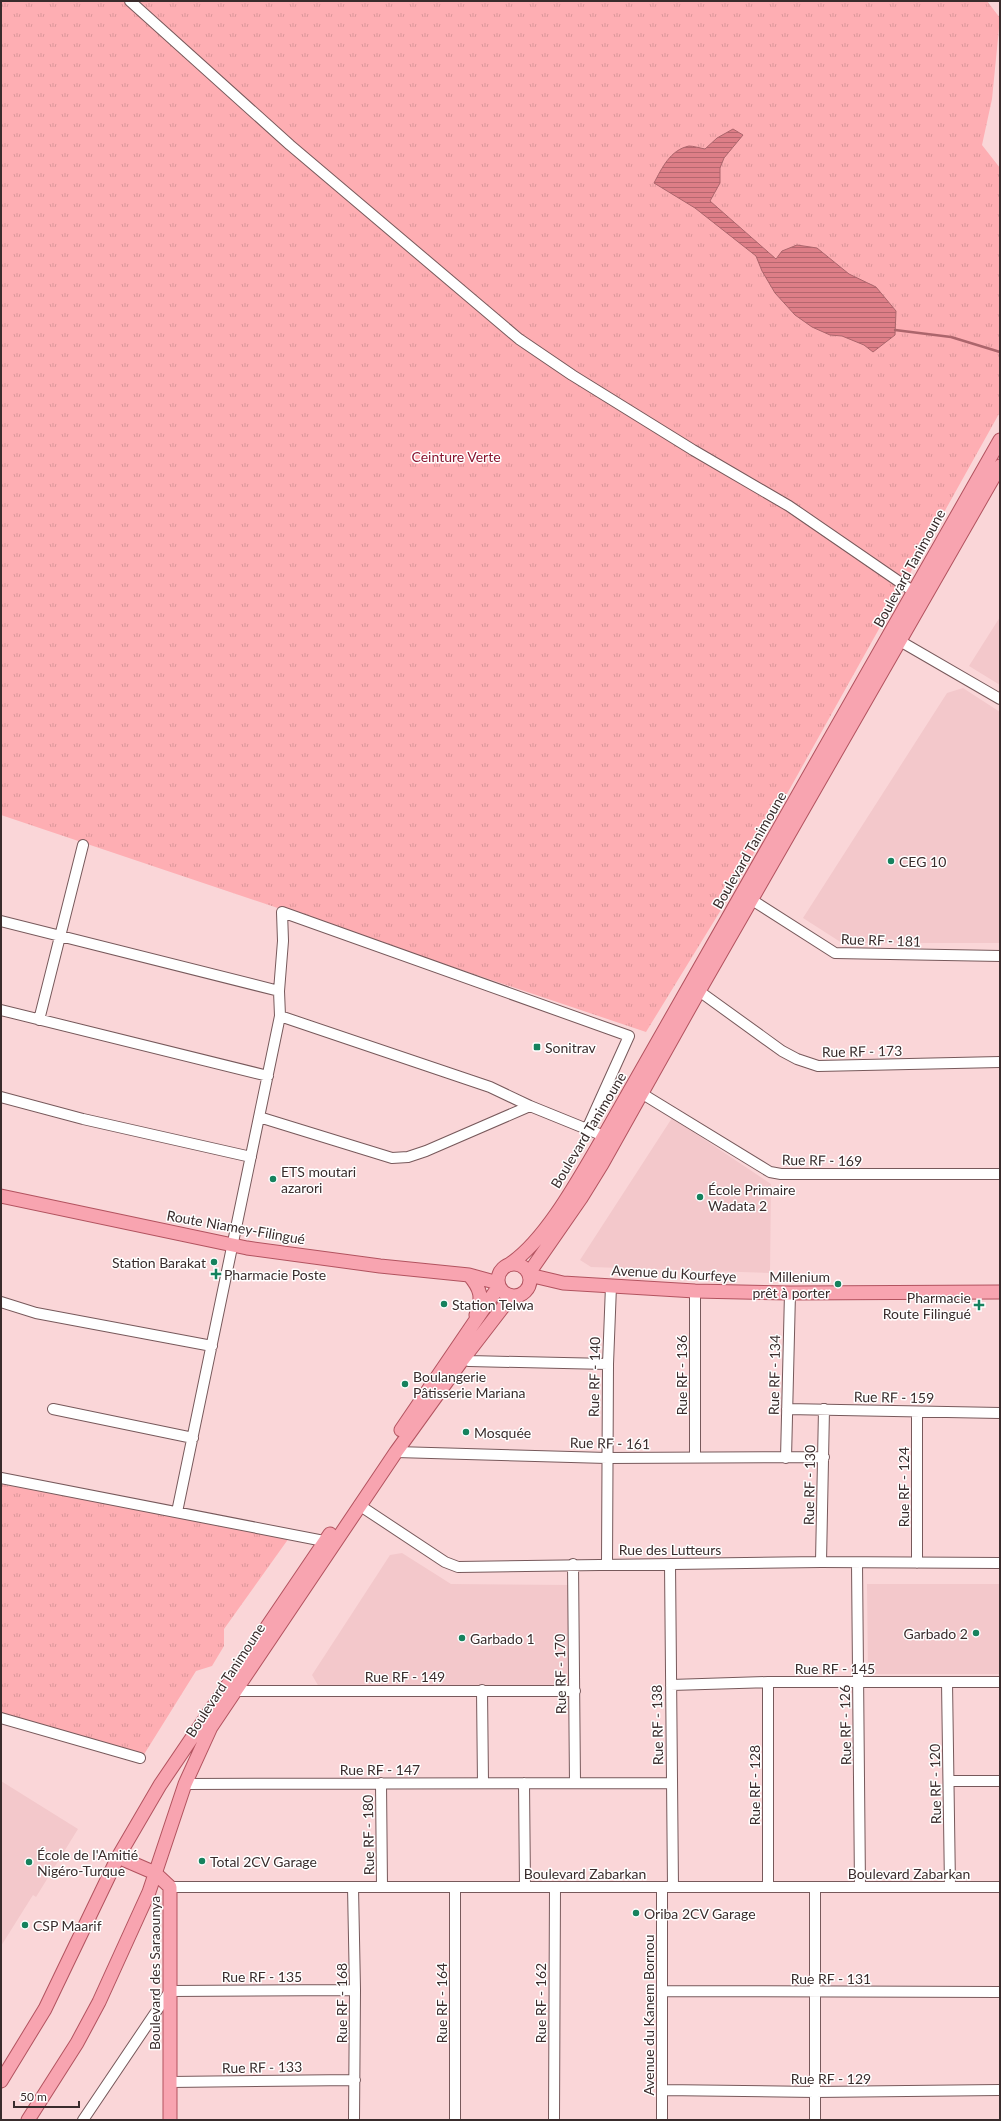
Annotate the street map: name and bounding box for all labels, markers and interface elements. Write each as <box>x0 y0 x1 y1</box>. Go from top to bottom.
park label: Ceinture Verte <box>411 448 501 465</box>
street label: Boulevard Tanimoune <box>869 506 949 630</box>
street label: Boulevard Tanimoune <box>709 788 789 912</box>
place label: CEG 10 <box>899 853 946 870</box>
marker: CEG 10 <box>886 856 896 866</box>
street label: Rue RF - 181 <box>841 930 921 950</box>
place label: Sonitrav <box>545 1039 596 1056</box>
marker: Sonitrav <box>532 1042 542 1052</box>
street label: Rue RF - 173 <box>822 1042 902 1060</box>
street label: Boulevard Tanimoune <box>547 1069 629 1191</box>
street label: Rue RF - 169 <box>782 1151 862 1169</box>
place label: ETS moutari azarori <box>281 1163 356 1196</box>
marker: ETS moutari azarori <box>268 1174 278 1184</box>
place label: École Primaire Wadata 2 <box>708 1181 795 1214</box>
marker: École Primaire Wadata 2 <box>695 1192 705 1202</box>
street label: Route Niamey-Filingué <box>165 1206 307 1248</box>
place label: Station Barakat <box>112 1254 206 1271</box>
marker: Station Barakat <box>209 1257 219 1267</box>
street label: Avenue du Kourfeye <box>611 1261 737 1285</box>
place label: Pharmacie Poste <box>224 1266 326 1283</box>
place label: Millenium prêt à porter <box>753 1268 830 1301</box>
marker: Pharmacie Poste <box>211 1269 221 1279</box>
marker: Millenium prêt à porter <box>833 1279 843 1289</box>
place label: Pharmacie Route Filingué <box>883 1289 971 1322</box>
place label: Station Telwa <box>452 1296 534 1313</box>
marker: Station Telwa <box>439 1299 449 1309</box>
marker: Pharmacie Route Filingué <box>974 1300 984 1310</box>
street label: Rue RF - 136 <box>673 1335 690 1415</box>
street label: Rue RF - 134 <box>765 1335 783 1415</box>
street label: Rue RF - 140 <box>585 1337 603 1417</box>
place label: Boulangerie Pâtisserie Mariana <box>413 1368 526 1401</box>
marker: Boulangerie Pâtisserie Mariana <box>400 1379 410 1389</box>
street label: Rue RF - 159 <box>854 1388 934 1406</box>
place label: Mosquée <box>474 1424 531 1441</box>
marker: Mosquée <box>461 1427 471 1437</box>
street label: Rue RF - 161 <box>570 1434 650 1452</box>
street label: Rue RF - 130 <box>800 1445 818 1525</box>
street label: Rue RF - 124 <box>895 1447 912 1527</box>
street label: Rue des Lutteurs <box>619 1541 721 1558</box>
street label: Boulevard Tanimoune <box>182 1620 268 1740</box>
place label: Garbado 2 <box>903 1625 968 1642</box>
marker: Garbado 2 <box>971 1628 981 1638</box>
place label: Garbado 1 <box>470 1630 535 1647</box>
marker: Garbado 1 <box>457 1633 467 1643</box>
street label: Rue RF - 170 <box>551 1634 569 1714</box>
street label: Rue RF - 145 <box>795 1660 875 1677</box>
street label: Rue RF - 149 <box>365 1668 445 1685</box>
street label: Rue RF - 138 <box>648 1685 666 1765</box>
street label: Rue RF - 126 <box>836 1685 854 1765</box>
street label: Rue RF - 120 <box>926 1744 944 1824</box>
street label: Rue RF - 128 <box>746 1745 763 1825</box>
street label: Rue RF - 147 <box>340 1761 420 1778</box>
street label: Rue RF - 180 <box>359 1795 377 1875</box>
place label: École de l'Amitié Nigéro-Turque <box>37 1846 138 1879</box>
place label: Total 2CV Garage <box>210 1853 317 1870</box>
marker: Total 2CV Garage <box>197 1856 207 1866</box>
marker: École de l'Amitié Nigéro-Turque <box>24 1857 34 1867</box>
street label: Boulevard Zabarkan <box>524 1865 646 1882</box>
street label: Boulevard Zabarkan <box>848 1865 970 1882</box>
street label: Boulevard des Saraounya <box>146 1896 163 2050</box>
place label: Oriba 2CV Garage <box>644 1905 756 1922</box>
marker: Oriba 2CV Garage <box>631 1908 641 1918</box>
place label: CSP Maarif <box>33 1917 102 1934</box>
marker: CSP Maarif <box>20 1920 30 1930</box>
street label: Avenue du Kanem Bornou <box>640 1934 657 2096</box>
street label: Rue RF - 168 <box>333 1963 350 2043</box>
street label: Rue RF - 164 <box>433 1963 450 2043</box>
street label: Rue RF - 162 <box>532 1963 549 2043</box>
street label: Rue RF - 135 <box>222 1968 302 1985</box>
street label: Rue RF - 131 <box>791 1970 871 1987</box>
street label: Rue RF - 133 <box>222 2058 302 2076</box>
street label: Rue RF - 129 <box>791 2070 871 2087</box>
scale bar <box>14 2083 79 2109</box>
text: 50 m <box>20 2089 47 2104</box>

